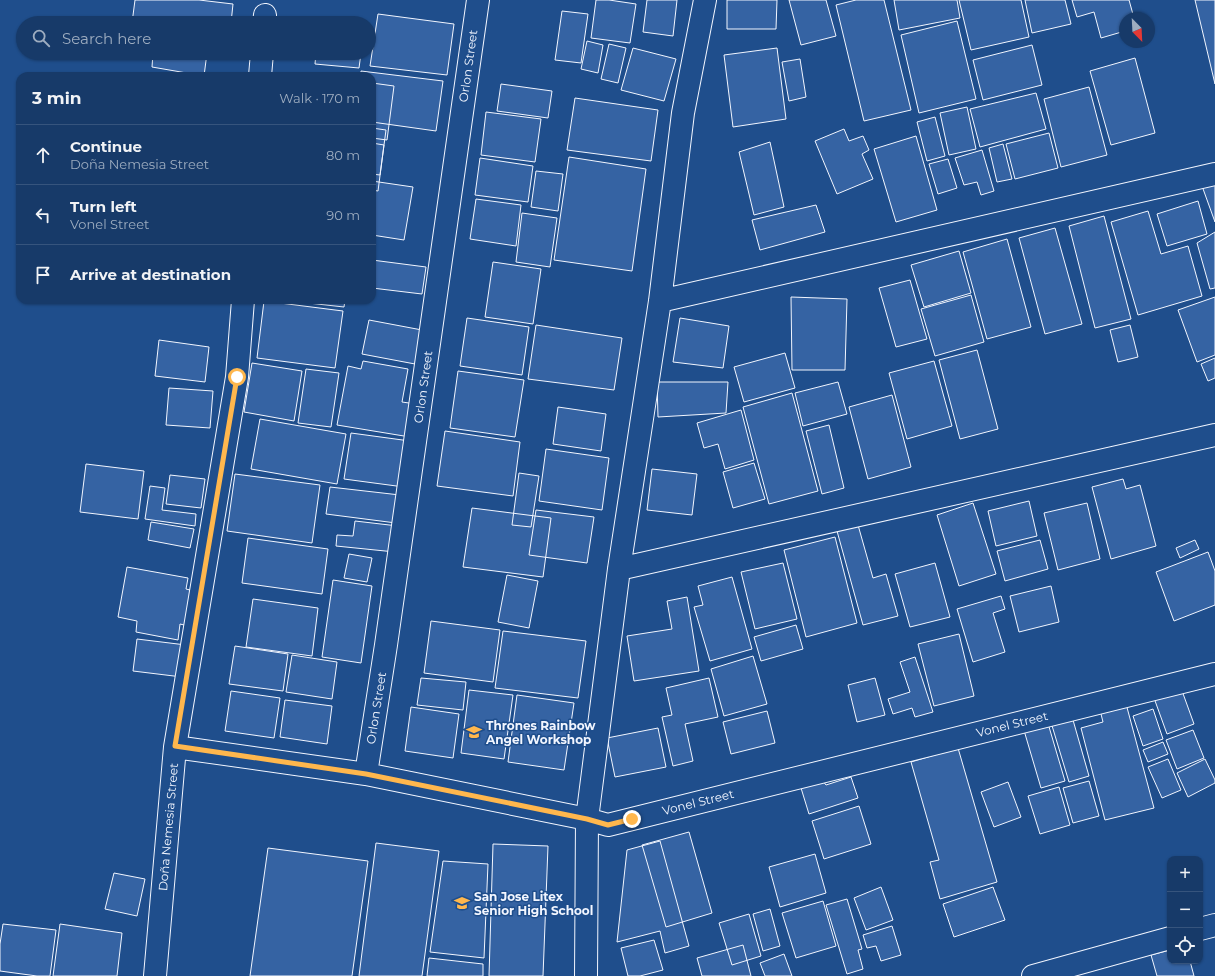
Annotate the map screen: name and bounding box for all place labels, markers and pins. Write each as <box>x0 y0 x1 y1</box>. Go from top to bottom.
place label: Thrones Rainbow Angel Workshop <box>485 718 596 747</box>
school or university icon: Thrones Rainbow Angel Workshop <box>465 723 483 741</box>
place label: San Jose Litex Senior High School <box>474 889 593 918</box>
school or university icon: San Jose Litex Senior High School <box>453 894 471 912</box>

